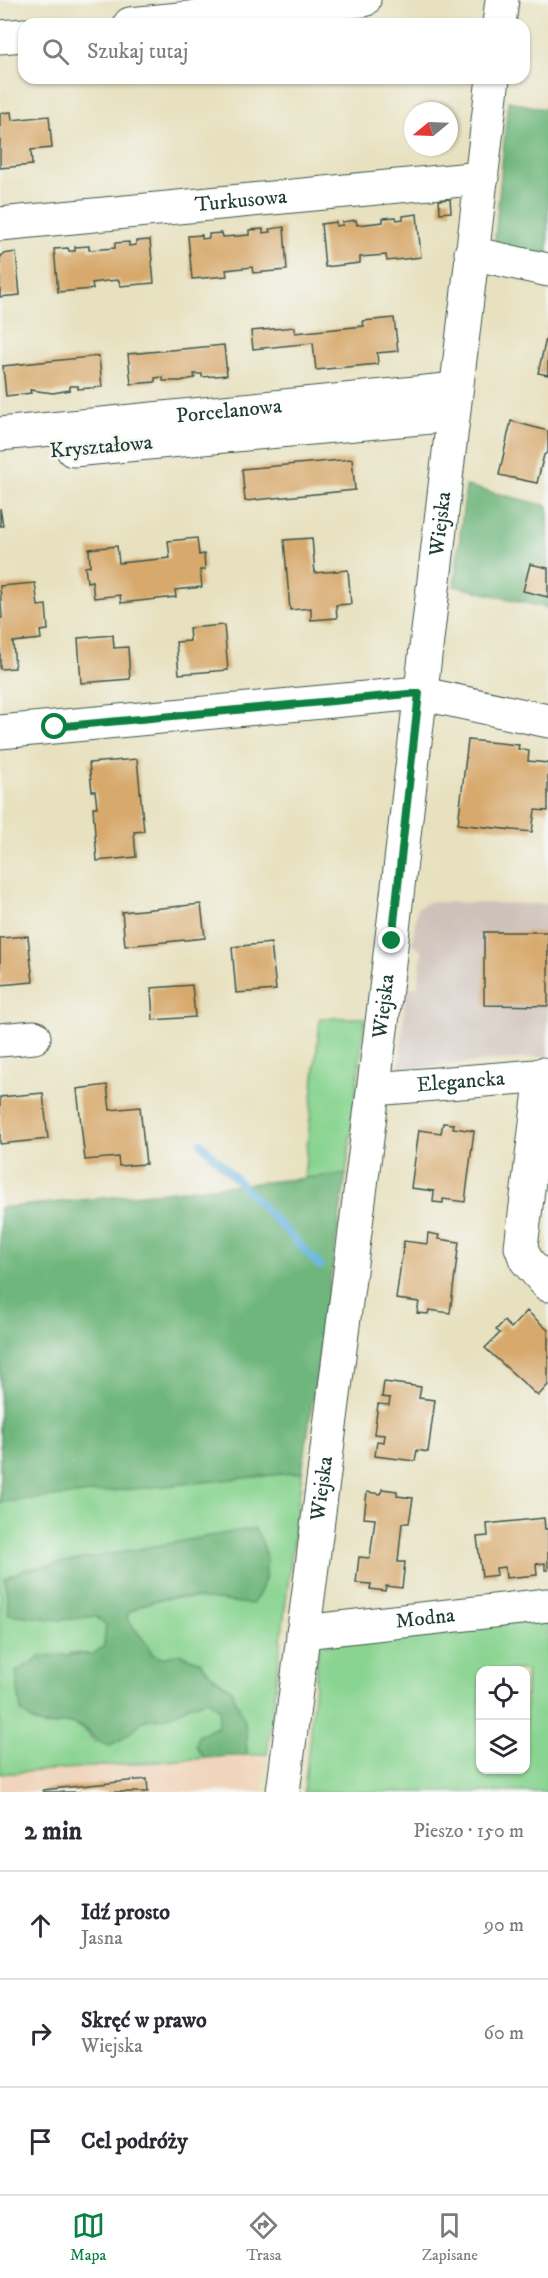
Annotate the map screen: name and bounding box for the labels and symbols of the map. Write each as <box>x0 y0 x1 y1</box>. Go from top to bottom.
north arrow <box>404 102 458 156</box>
street label: Turkusowa <box>194 184 288 218</box>
street label: Porcelanowa <box>175 393 283 430</box>
street label: Kryształowa <box>49 430 154 464</box>
street label: Wiejska <box>424 490 457 558</box>
route start <box>41 713 67 739</box>
route end <box>378 927 404 953</box>
street label: Wiejska <box>367 973 401 1041</box>
street label: Elegancka <box>416 1066 506 1099</box>
street label: Wiejska <box>305 1455 339 1523</box>
street label: Modna <box>394 1602 456 1635</box>

